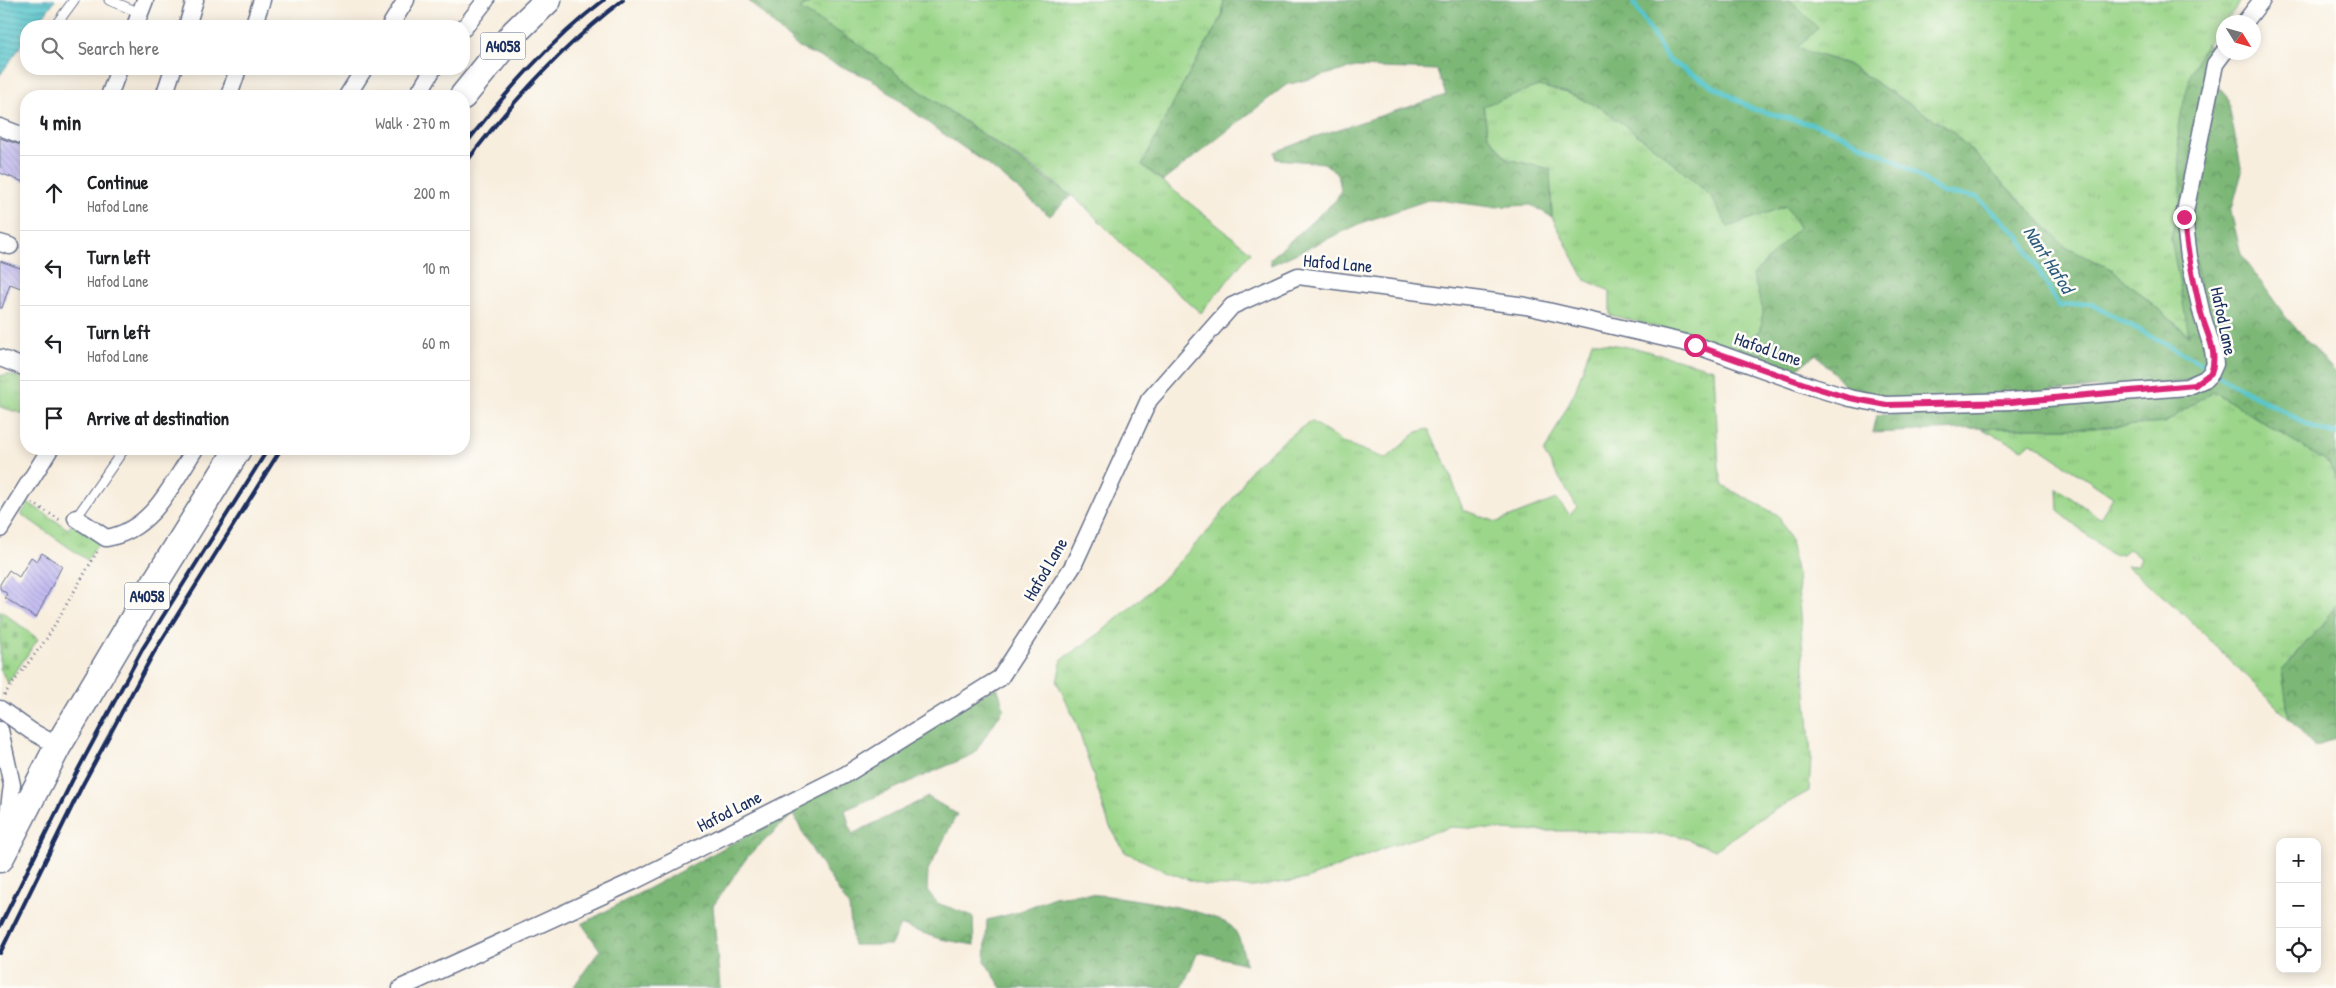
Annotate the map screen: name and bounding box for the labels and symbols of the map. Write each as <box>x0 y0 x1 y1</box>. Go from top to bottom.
north arrow <box>2216 15 2261 60</box>
road number: A4058 <box>480 32 526 59</box>
route end <box>2173 206 2196 229</box>
water label: Nant Hafod <box>2018 220 2082 300</box>
street label: Hafod Lane <box>1302 248 1374 278</box>
street label: Hafod Lane <box>2205 284 2243 358</box>
street label: Hafod Lane <box>1731 326 1805 372</box>
route start <box>1684 334 1707 357</box>
street label: Hafod Lane <box>1017 533 1073 605</box>
road number: A4058 <box>124 582 170 610</box>
street label: Hafod Lane <box>692 784 766 838</box>

